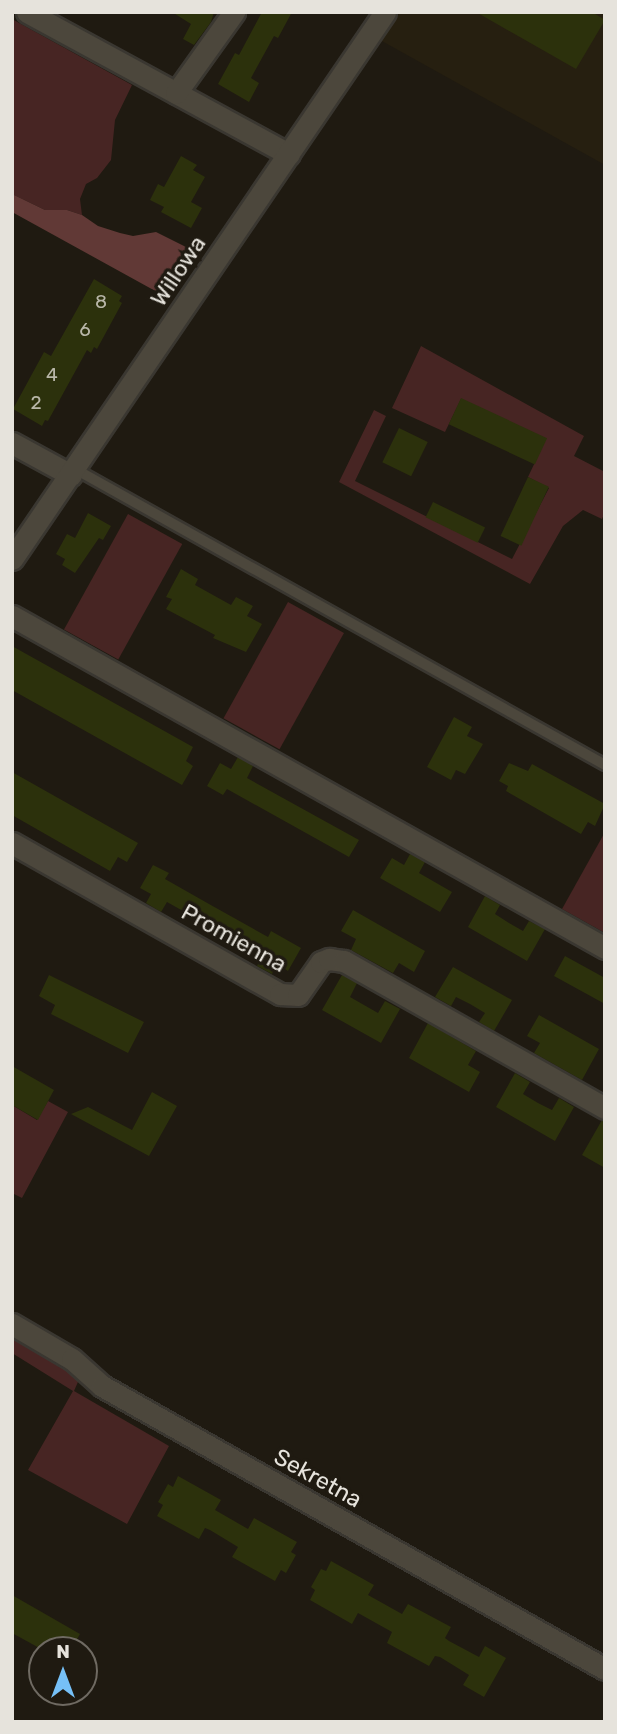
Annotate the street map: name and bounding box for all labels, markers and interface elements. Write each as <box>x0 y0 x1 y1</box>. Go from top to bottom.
street label: Willowa <box>145 231 211 311</box>
house number: 8 <box>95 291 107 313</box>
house number: 6 <box>79 319 91 341</box>
house number: 4 <box>46 364 58 386</box>
house number: 2 <box>30 392 42 414</box>
street label: Promienna <box>177 898 291 978</box>
street label: Sekretna <box>269 1443 367 1513</box>
north arrow <box>28 1636 98 1706</box>
text: N <box>56 1640 70 1663</box>

